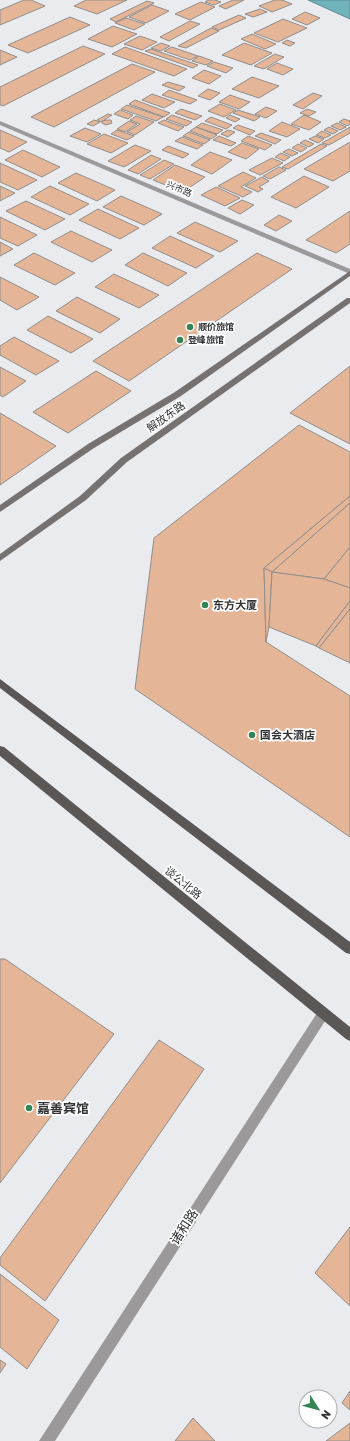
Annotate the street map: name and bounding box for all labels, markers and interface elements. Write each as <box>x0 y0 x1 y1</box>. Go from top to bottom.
street label: 兴市路 <box>165 179 193 199</box>
marker: 顺价旅馆 <box>185 322 195 332</box>
place label: 顺价旅馆 <box>198 322 234 332</box>
marker: 登峰旅馆 <box>175 335 185 345</box>
place label: 登峰旅馆 <box>188 335 224 345</box>
street label: 解放东路 <box>144 399 188 435</box>
place label: 东方大厦 <box>213 599 257 612</box>
marker: 东方大厦 <box>200 600 210 610</box>
place label: 国会大酒店 <box>260 729 315 742</box>
marker: 国会大酒店 <box>247 730 257 740</box>
street label: 谈公北路 <box>162 864 204 902</box>
place label: 嘉善宾馆 <box>37 1101 89 1116</box>
marker: 嘉善宾馆 <box>24 1103 34 1113</box>
street label: 诸和路 <box>167 1207 201 1247</box>
north arrow <box>298 1389 338 1429</box>
text: N <box>318 1408 333 1422</box>

